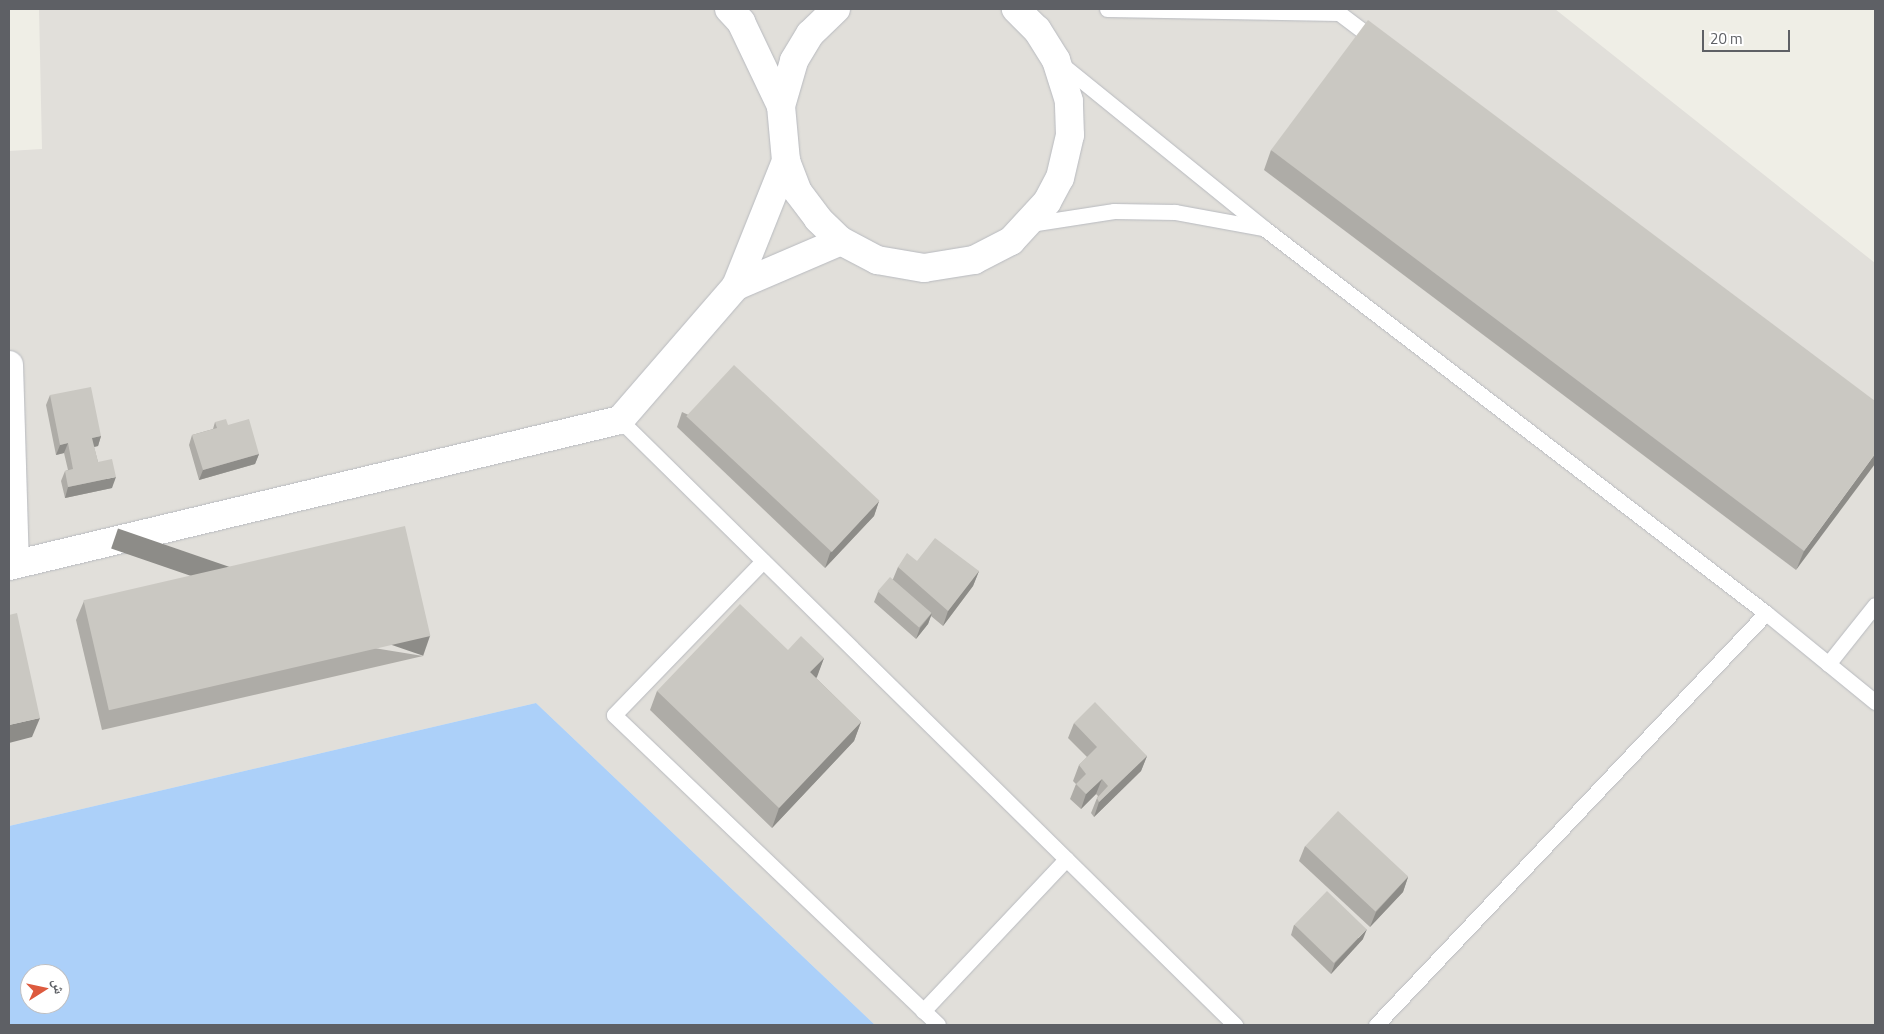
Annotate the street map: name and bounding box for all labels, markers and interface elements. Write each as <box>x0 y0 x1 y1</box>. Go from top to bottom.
scale bar <box>1704 20 1792 52</box>
text: 20 m <box>1710 27 1743 50</box>
north arrow <box>20 964 70 1014</box>
text: ش <box>48 977 71 996</box>

